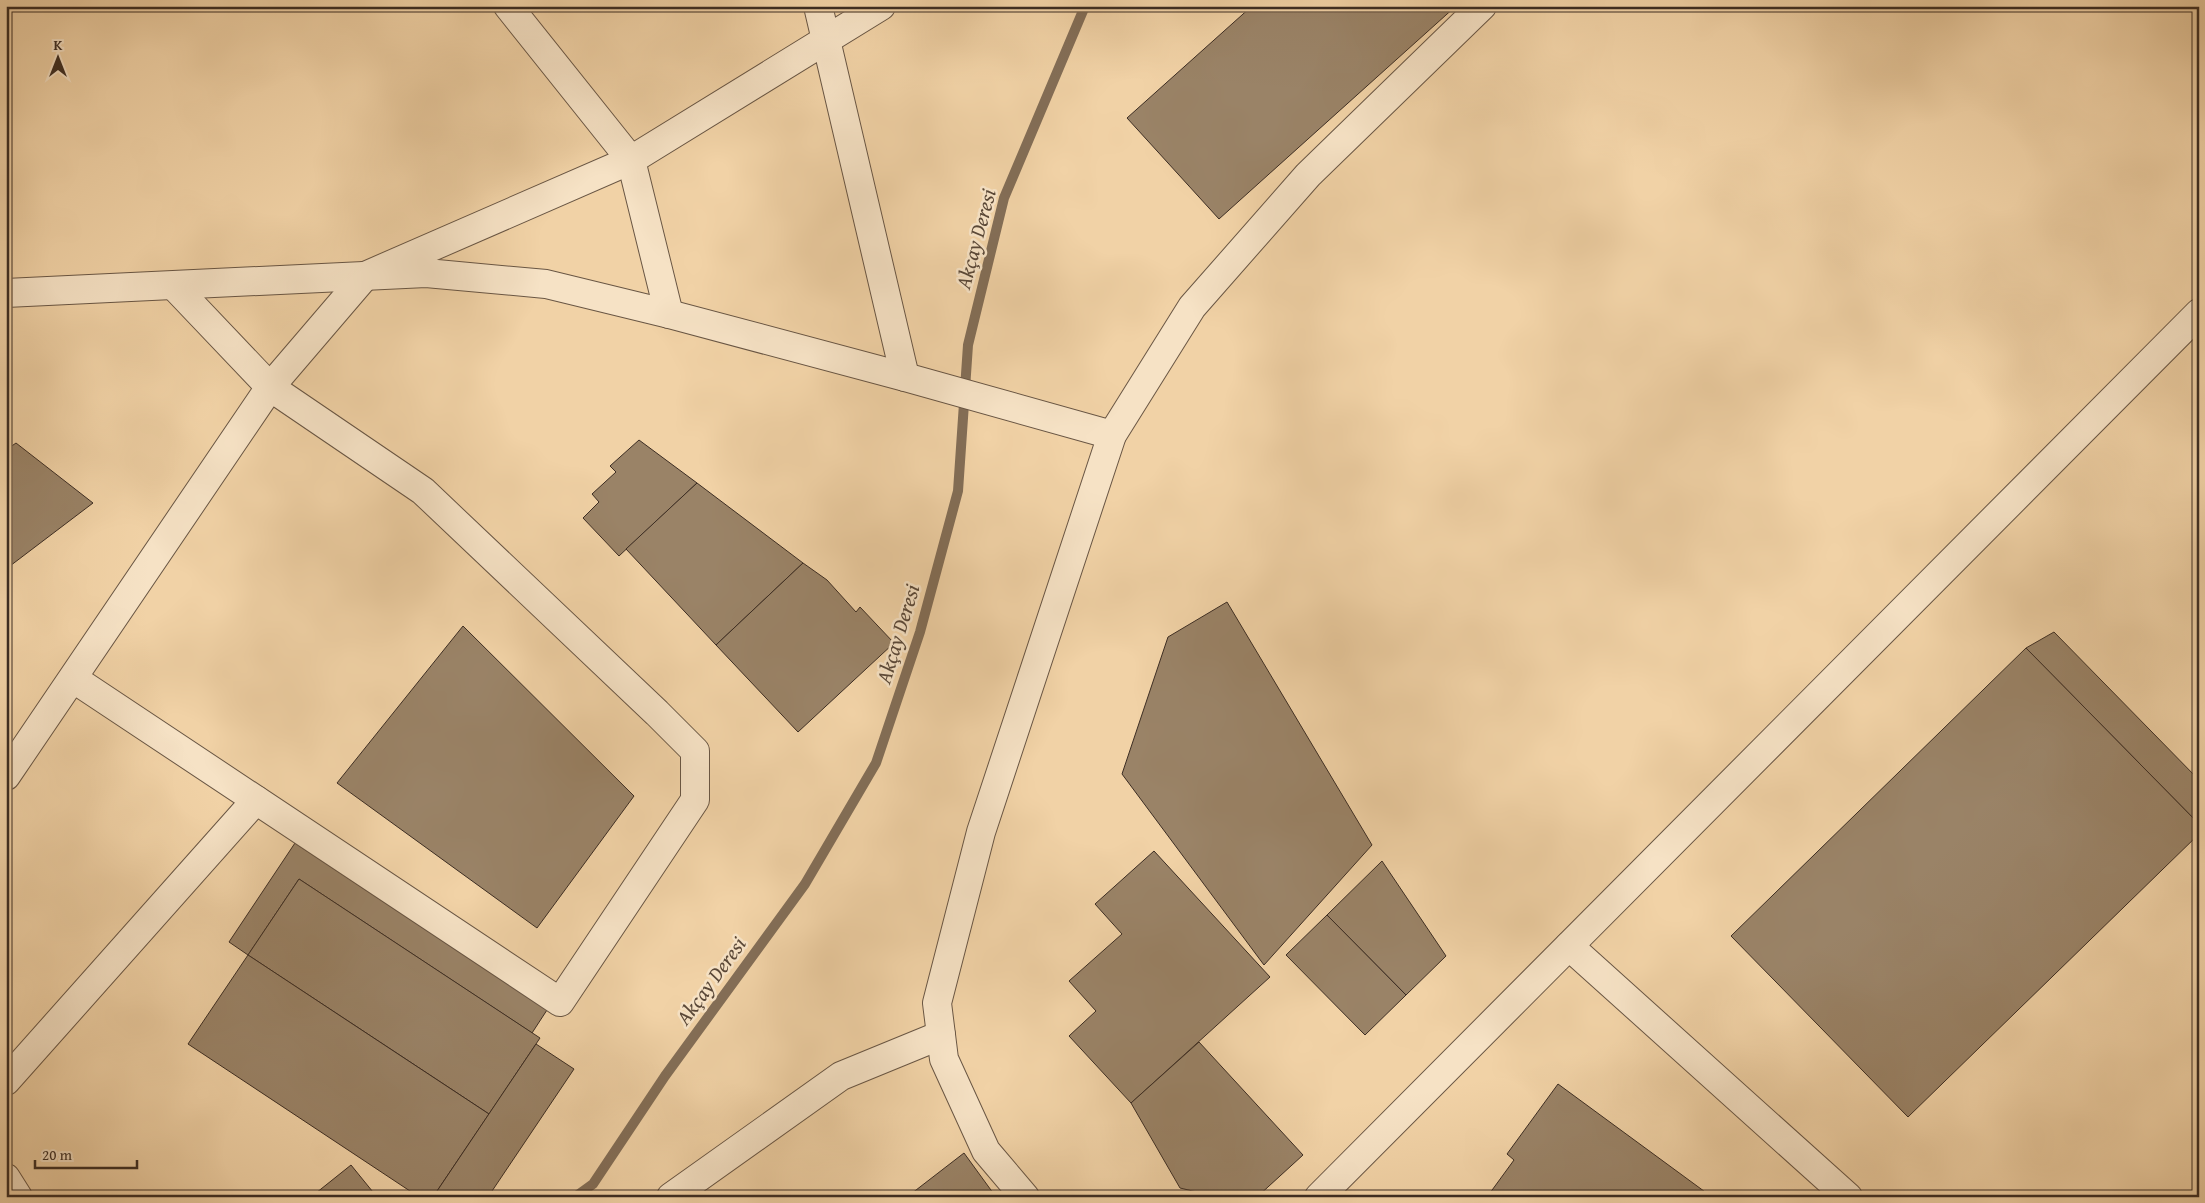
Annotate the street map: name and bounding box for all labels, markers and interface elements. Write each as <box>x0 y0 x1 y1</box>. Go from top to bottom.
north arrow <box>32 32 82 82</box>
text: K <box>54 35 63 55</box>
water label: Akçay Deresi <box>947 185 1004 293</box>
water label: Akçay Deresi <box>867 580 927 688</box>
water label: Akçay Deresi <box>667 930 754 1032</box>
scale bar <box>35 1138 138 1170</box>
text: 20 m <box>42 1144 73 1165</box>

